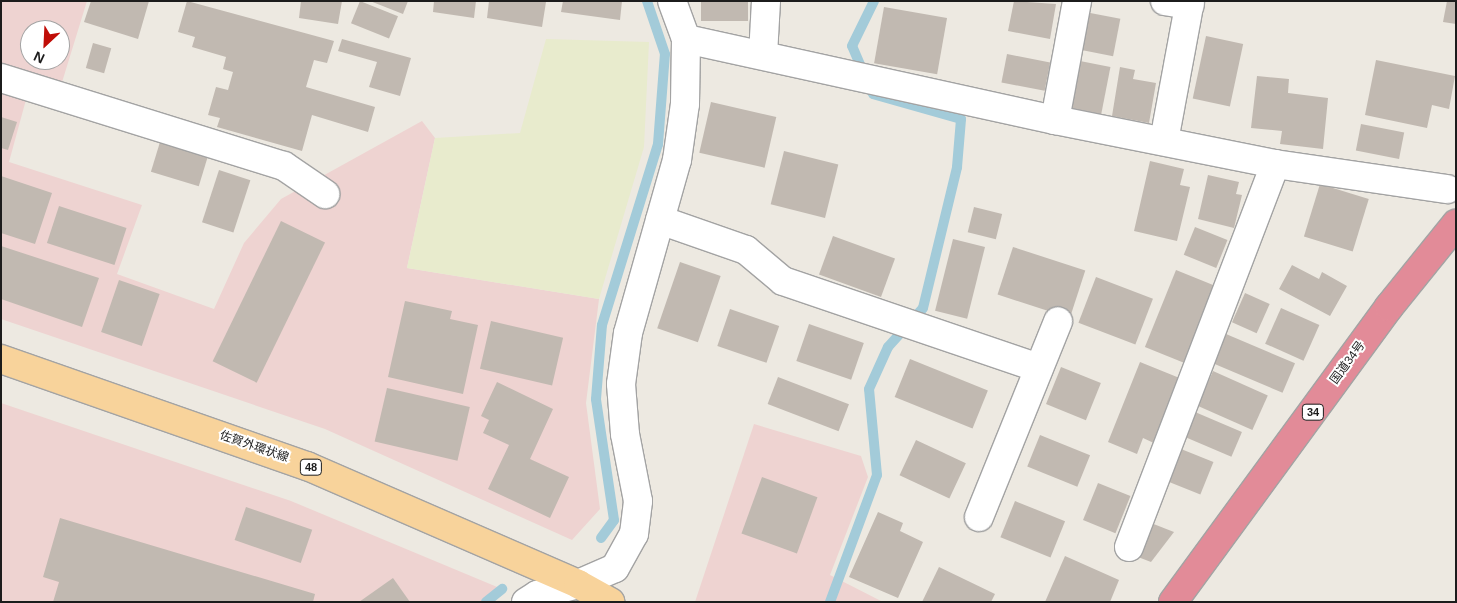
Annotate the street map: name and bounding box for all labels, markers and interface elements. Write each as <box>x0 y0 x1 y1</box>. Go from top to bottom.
north arrow <box>20 20 70 70</box>
text: N <box>31 48 47 67</box>
street label: 国道34号 <box>1328 339 1368 387</box>
road number: 34 <box>1302 404 1324 421</box>
street label: 佐賀外環状線 <box>218 428 290 466</box>
road number: 48 <box>300 458 322 476</box>

